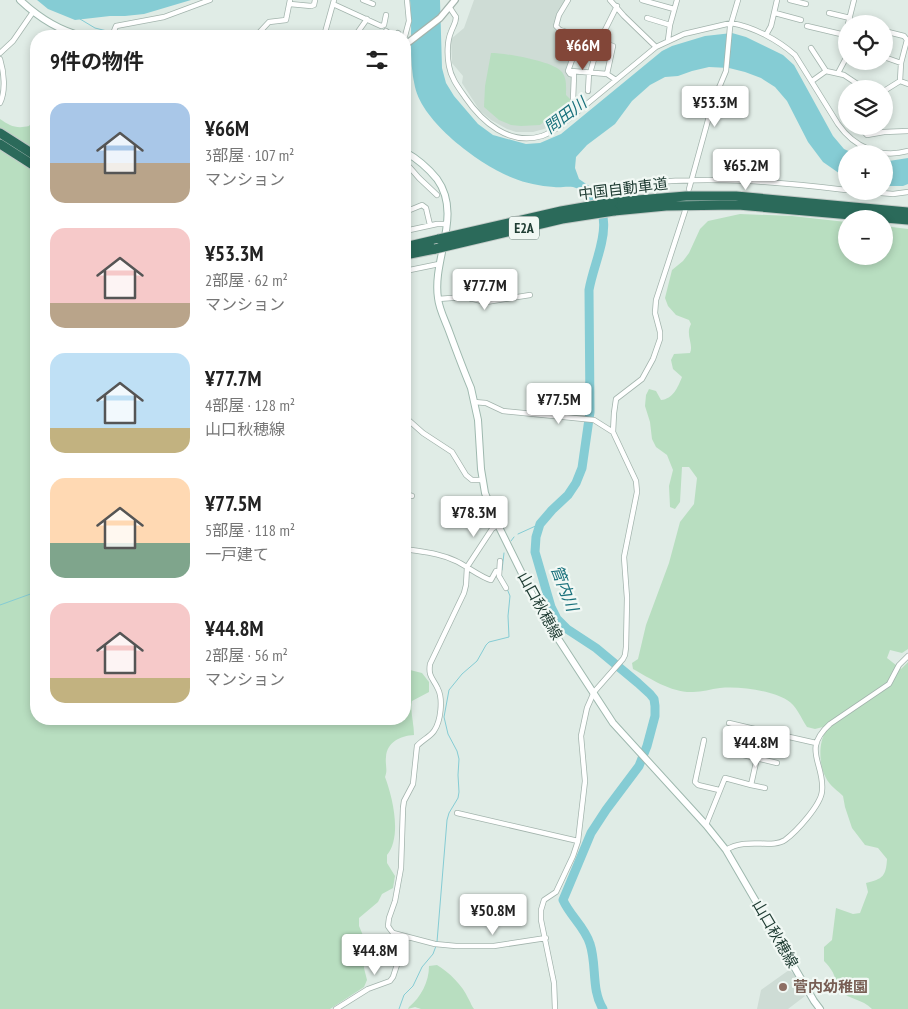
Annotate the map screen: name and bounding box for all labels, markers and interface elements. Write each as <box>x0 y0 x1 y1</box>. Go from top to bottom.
map controls <box>838 15 893 265</box>
button: locate <box>838 15 893 70</box>
pin: ¥66M <box>553 28 613 71</box>
text: ¥66M <box>566 35 600 55</box>
icon: filters <box>363 46 391 74</box>
text: 9件の物件 <box>50 48 144 75</box>
button: layers <box>838 80 893 135</box>
pin: ¥53.3M <box>674 86 756 128</box>
water label: 問田川 <box>540 91 592 137</box>
text: ¥53.3M <box>693 92 737 112</box>
text: ¥66M <box>205 115 249 142</box>
icon: home <box>90 123 150 183</box>
text: 3部屋 · 107 m² <box>205 145 294 165</box>
button: + <box>838 145 893 200</box>
pin: ¥65.2M <box>705 148 787 191</box>
text: ¥65.2M <box>724 155 768 175</box>
text: マンション <box>205 169 285 189</box>
street label: 中国自動車道 <box>577 174 669 203</box>
button: − <box>838 210 893 265</box>
road number: E2A <box>509 217 539 240</box>
text: ¥53.3M <box>205 240 264 267</box>
icon: home <box>90 248 150 308</box>
pin: ¥77.7M <box>444 268 526 311</box>
text: 2部屋 · 62 m² <box>205 270 288 290</box>
text: ¥77.7M <box>463 275 507 295</box>
text: マンション <box>205 294 285 314</box>
text: ¥77.7M <box>205 365 261 392</box>
icon: home <box>90 373 150 433</box>
pin: ¥77.5M <box>518 382 600 425</box>
text: ¥77.5M <box>537 389 581 409</box>
text: 4部屋 · 128 m² <box>205 395 295 415</box>
text: 山口秋穂線 <box>205 419 285 439</box>
text: ¥77.5M <box>205 490 261 517</box>
pin: ¥78.3M <box>433 496 515 538</box>
icon: home <box>90 498 150 558</box>
text: ¥78.3M <box>452 502 496 522</box>
text: 5部屋 · 118 m² <box>205 520 295 540</box>
text: 一戸建て <box>205 544 269 564</box>
water label: 管内川 <box>547 562 584 616</box>
street label: 山口秋穂線 <box>514 568 567 643</box>
text: ¥44.8M <box>205 615 264 642</box>
icon: home <box>90 623 150 683</box>
text: 2部屋 · 56 m² <box>205 645 288 665</box>
text: マンション <box>205 669 285 689</box>
pin: ¥44.8M <box>715 726 797 768</box>
text: ¥44.8M <box>734 732 778 752</box>
pin: ¥50.8M <box>452 894 534 936</box>
street label: 山口秋穂線 <box>748 897 802 971</box>
text: ¥50.8M <box>471 900 515 920</box>
pin: ¥44.8M <box>334 934 416 976</box>
text: ¥44.8M <box>353 940 397 960</box>
place label: 菅内幼稚園 <box>793 977 868 996</box>
marker: 菅内幼稚園 <box>777 981 789 993</box>

